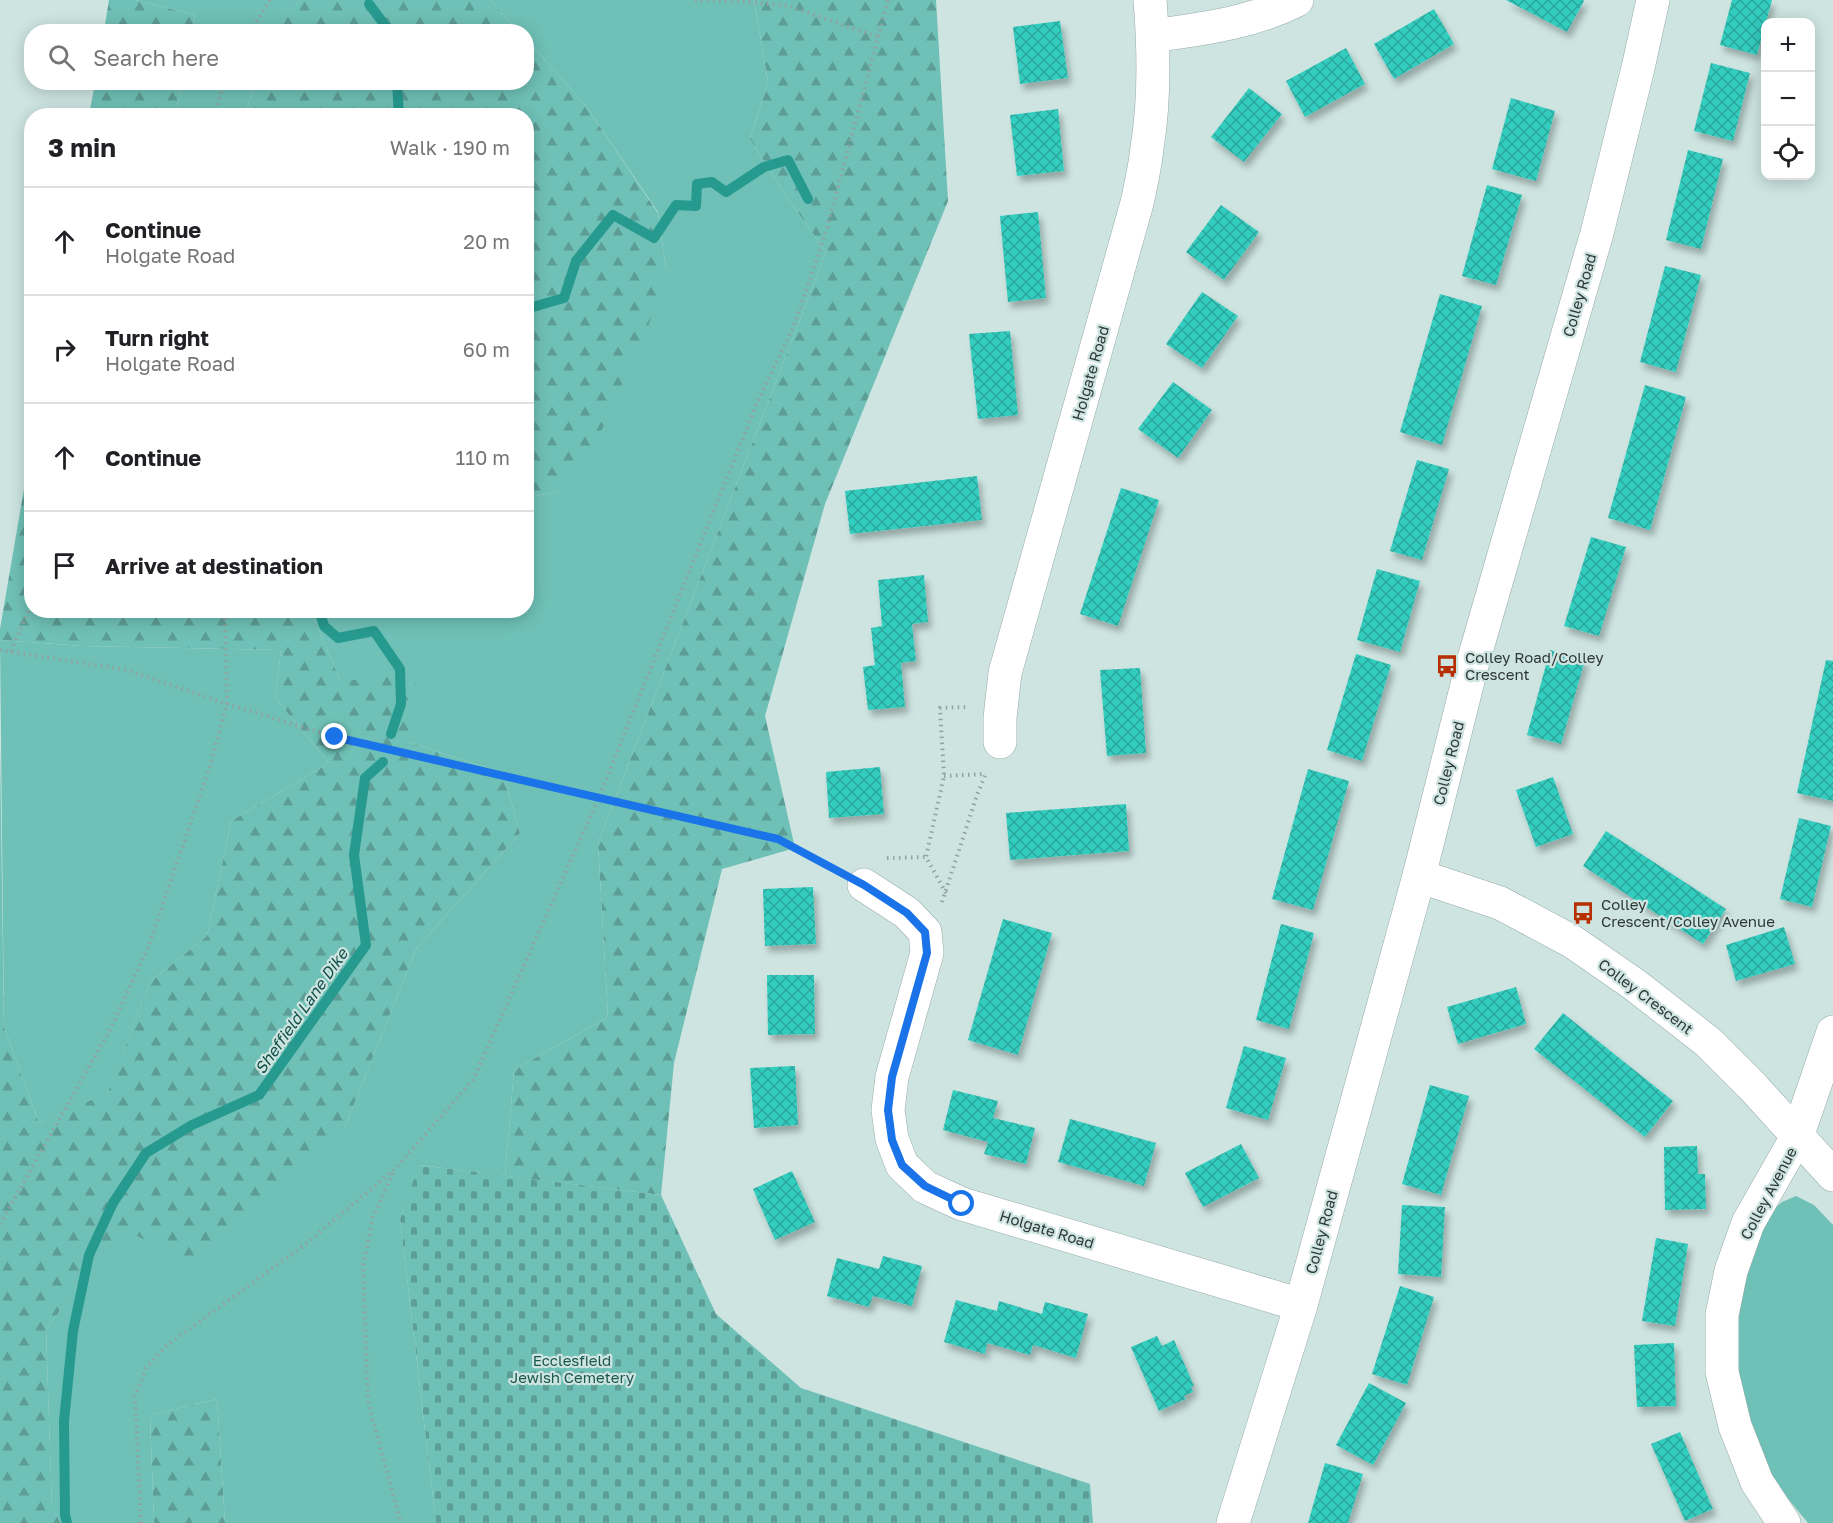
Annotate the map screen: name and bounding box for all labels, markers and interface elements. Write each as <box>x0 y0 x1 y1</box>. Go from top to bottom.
map controls <box>1761 18 1815 180</box>
button: + <box>1761 18 1815 72</box>
search box <box>24 24 534 90</box>
icon: search <box>45 41 78 74</box>
text: Search here <box>93 44 219 71</box>
button: − <box>1761 72 1815 126</box>
button: locate <box>1761 126 1815 180</box>
text: 3 min <box>48 132 116 163</box>
text: Walk · 190 m <box>390 135 510 159</box>
text: Continue <box>105 216 201 243</box>
icon: ahead <box>48 225 81 258</box>
text: 20 m <box>463 229 510 253</box>
text: Holgate Road <box>105 243 235 267</box>
street label: Colley Road <box>1559 251 1599 339</box>
text: Turn right <box>105 324 209 351</box>
street label: Holgate Road <box>1068 324 1112 422</box>
icon: right <box>48 333 81 366</box>
text: 60 m <box>463 337 510 361</box>
text: Holgate Road <box>105 351 235 375</box>
icon: ahead <box>48 441 81 474</box>
text: Continue <box>105 444 201 471</box>
text: 110 m <box>456 445 510 469</box>
icon: arrive <box>48 549 81 582</box>
text: Arrive at destination <box>105 552 323 579</box>
place label: Colley Road/Colley Crescent <box>1465 648 1604 683</box>
bus stop icon: Colley Road/Colley Crescent <box>1434 653 1460 679</box>
street label: Colley Road <box>1429 719 1467 807</box>
route end <box>321 723 347 749</box>
place label: Colley Crescent/Colley Avenue <box>1601 895 1775 930</box>
bus stop icon: Colley Crescent/Colley Avenue <box>1570 900 1596 926</box>
water label: Sheffield Lane Dike <box>250 943 353 1077</box>
street label: Colley Crescent <box>1595 955 1697 1037</box>
street label: Colley Avenue <box>1736 1143 1800 1242</box>
street label: Colley Road <box>1301 1188 1341 1276</box>
route start <box>948 1190 974 1216</box>
street label: Holgate Road <box>998 1206 1096 1252</box>
park label: Ecclesfield Jewish Cemetery <box>510 1351 635 1386</box>

